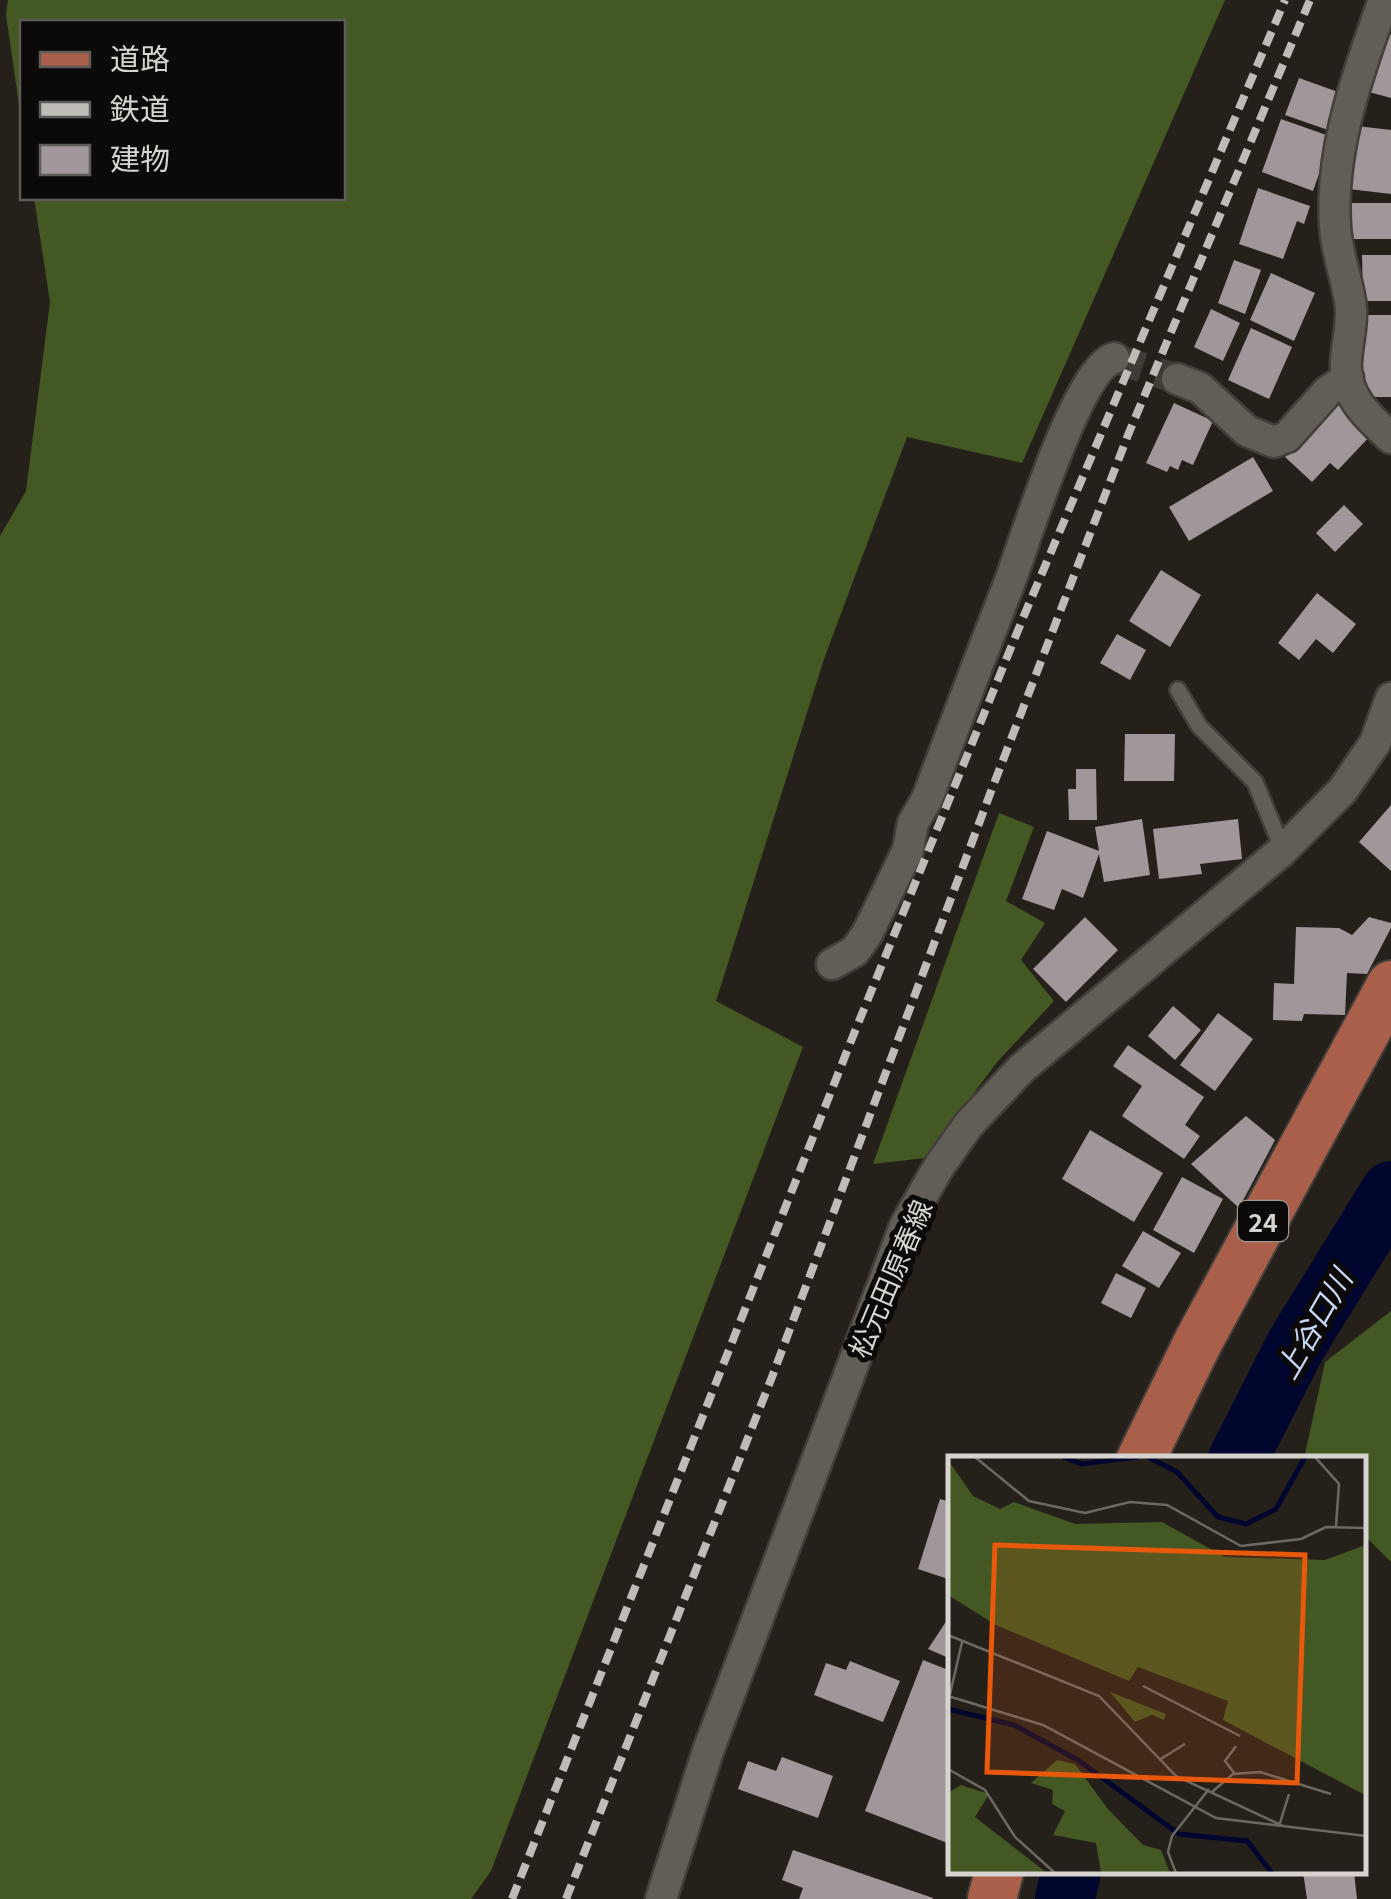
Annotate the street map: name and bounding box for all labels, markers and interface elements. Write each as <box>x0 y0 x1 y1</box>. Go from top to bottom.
legend <box>20 20 345 200</box>
text: 道路 <box>110 35 170 79</box>
text: 鉄道 <box>110 85 170 129</box>
text: 建物 <box>110 135 170 179</box>
street label: 松元田原春線 <box>838 1193 940 1363</box>
road number: 24 <box>1238 1201 1288 1241</box>
water label: 上谷口川 <box>1263 1257 1363 1386</box>
inset map <box>948 1456 1366 1874</box>

